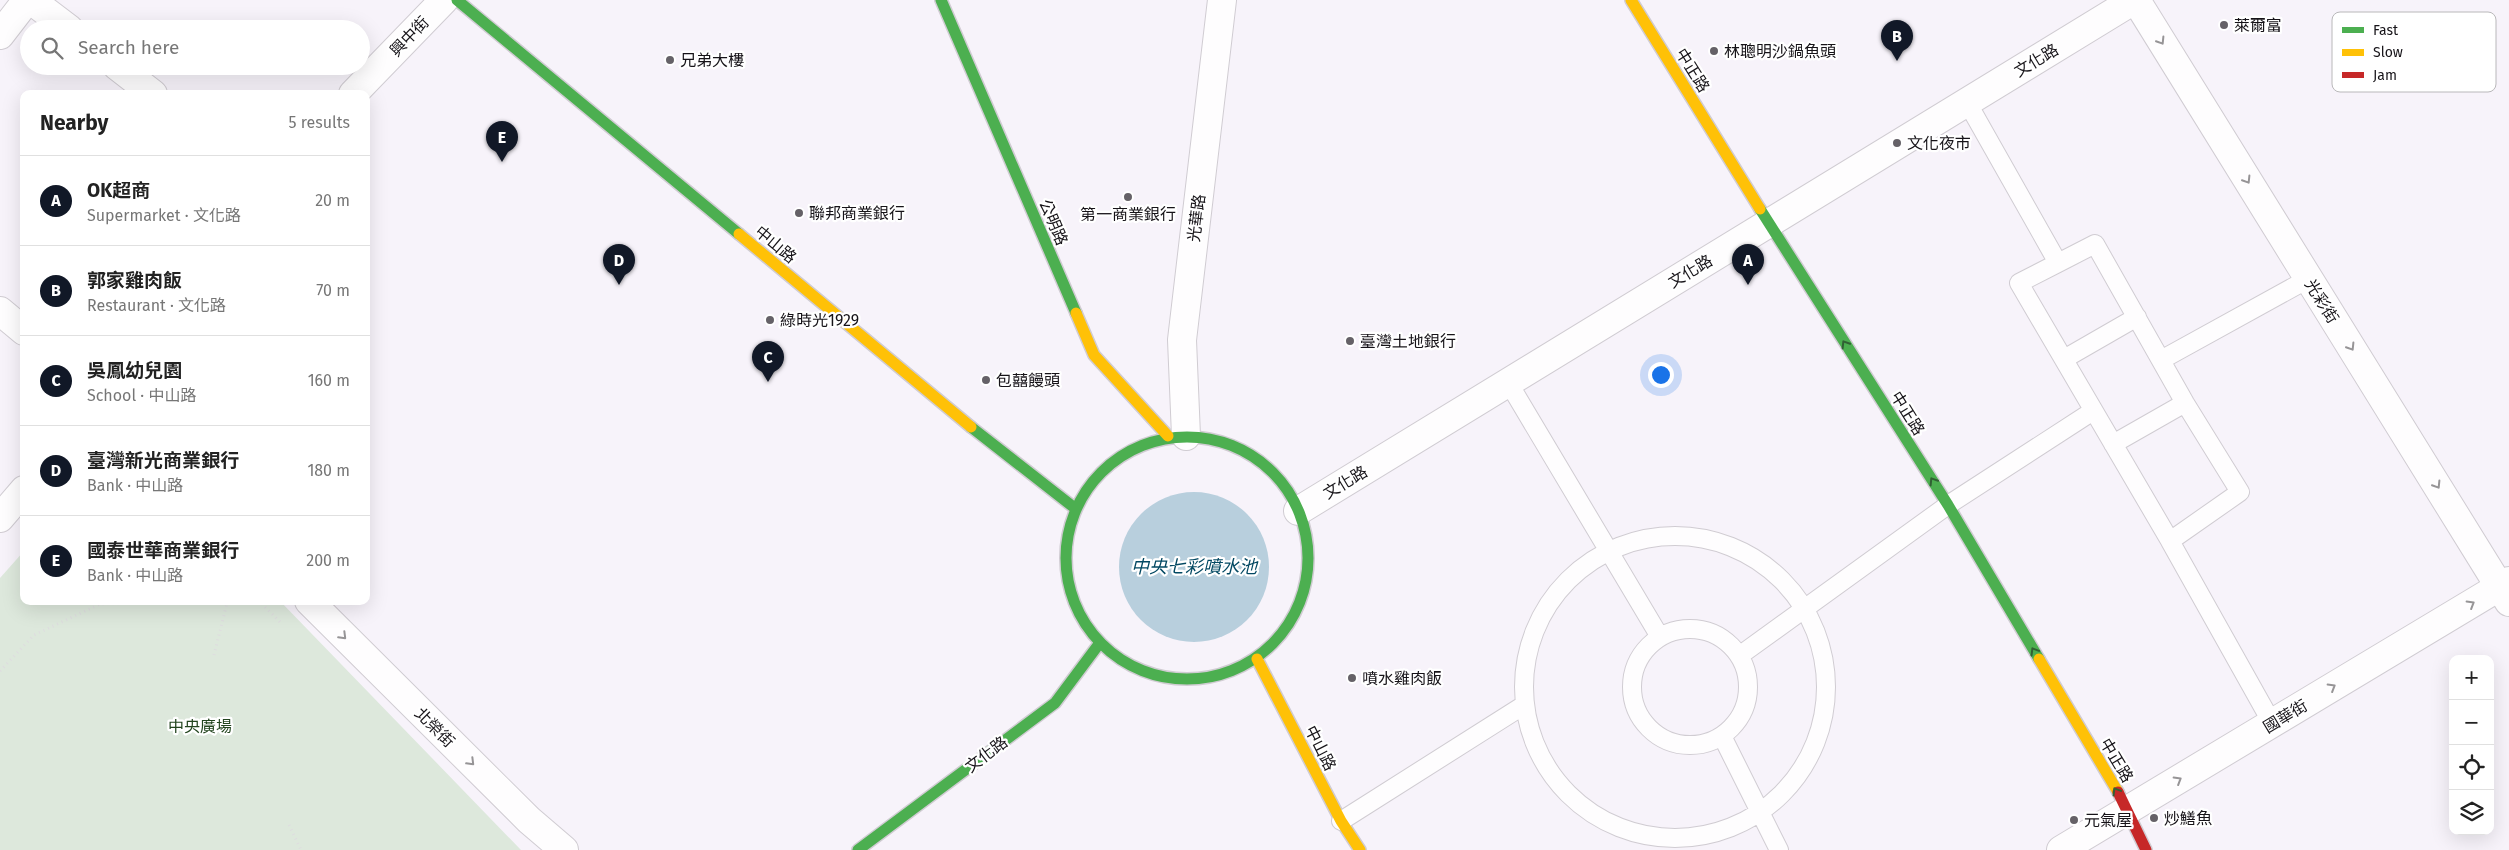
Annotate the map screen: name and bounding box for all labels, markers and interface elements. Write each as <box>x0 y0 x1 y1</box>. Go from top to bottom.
street label: 興中街 <box>386 12 433 60</box>
legend <box>2332 12 2496 92</box>
place label: 萊爾富 <box>2234 16 2282 35</box>
marker: 萊爾富 <box>2218 19 2230 31</box>
search box <box>20 20 370 75</box>
pin: B <box>1881 20 1913 61</box>
text: Fast <box>2373 22 2399 39</box>
icon: search <box>38 34 66 62</box>
text: Search here <box>78 36 179 59</box>
one-way arrow <box>2155 36 2165 45</box>
street label: 文化路 <box>2011 40 2062 81</box>
place label: 林聰明沙鍋魚頭 <box>1724 42 1836 61</box>
text: Slow <box>2373 44 2403 61</box>
street label: 中正路 <box>1672 45 1713 96</box>
marker: 林聰明沙鍋魚頭 <box>1708 45 1720 57</box>
place label: 兄弟大樓 <box>680 51 744 70</box>
marker: 兄弟大樓 <box>664 54 676 66</box>
text: Jam <box>2373 67 2397 84</box>
text: Nearby <box>40 110 108 136</box>
text: 5 results <box>289 113 350 132</box>
pin: E <box>486 121 518 162</box>
place label: 文化夜市 <box>1907 134 1971 153</box>
marker: 文化夜市 <box>1891 137 1903 149</box>
one-way arrow <box>2240 174 2250 183</box>
text: OK超商 <box>87 179 150 202</box>
text: A <box>51 191 61 210</box>
text: 20 m <box>315 191 350 210</box>
marker: 第一商業銀行 <box>1122 191 1134 203</box>
street label: 光華路 <box>1184 193 1209 243</box>
street label: 公明路 <box>1035 196 1072 248</box>
place label: 聯邦商業銀行 <box>809 204 905 223</box>
place label: 第一商業銀行 <box>1080 205 1176 224</box>
text: Supermarket · 文化路 <box>87 206 241 225</box>
marker: 聯邦商業銀行 <box>793 207 805 219</box>
street label: 中山路 <box>751 222 800 267</box>
pin: D <box>603 244 635 285</box>
pin: A <box>1732 244 1764 285</box>
street label: 文化路 <box>1665 251 1716 292</box>
text: 郭家雞肉飯 <box>87 269 182 292</box>
street label: 光彩街 <box>2301 276 2342 327</box>
text: B <box>51 281 61 300</box>
text: 70 m <box>316 281 350 300</box>
text: Restaurant · 文化路 <box>87 296 226 315</box>
place label: 綠時光1929 <box>780 311 859 330</box>
marker: 綠時光1929 <box>764 314 776 326</box>
place label: 臺灣土地銀行 <box>1360 332 1456 351</box>
marker: 臺灣土地銀行 <box>1344 335 1356 347</box>
one-way arrow <box>1842 340 1852 349</box>
pin: C <box>752 341 784 382</box>
one-way arrow <box>2345 342 2354 351</box>
text: 吳鳳幼兒園 <box>87 359 182 382</box>
your location <box>1648 362 1674 388</box>
text: C <box>51 371 61 390</box>
text: 160 m <box>308 371 350 390</box>
place label: 包囍饅頭 <box>996 371 1060 390</box>
marker: 包囍饅頭 <box>980 374 992 386</box>
text: School · 中山路 <box>87 386 196 405</box>
street label: 中正路 <box>1887 388 1928 439</box>
text: 臺灣新光商業銀行 <box>87 449 239 472</box>
text: D <box>51 461 61 480</box>
text: 180 m <box>307 461 350 480</box>
street label: 文化路 <box>1320 462 1371 503</box>
text: Bank · 中山路 <box>87 476 183 495</box>
one-way arrow <box>1929 477 1939 486</box>
one-way arrow <box>2430 480 2440 489</box>
text: 國泰世華商業銀行 <box>87 539 239 562</box>
text: E <box>52 551 60 570</box>
text: 200 m <box>306 551 350 570</box>
water label: 中央七彩噴水池 <box>1131 556 1259 578</box>
text: Bank · 中山路 <box>87 566 183 585</box>
one-way arrow <box>2466 601 2475 611</box>
one-way arrow <box>337 630 346 639</box>
one-way arrow <box>2030 647 2040 656</box>
map controls <box>2449 655 2494 835</box>
button: + <box>2449 655 2494 700</box>
place label: 噴水雞肉飯 <box>1362 669 1442 688</box>
marker: 噴水雞肉飯 <box>1346 672 1358 684</box>
one-way arrow <box>2326 684 2335 694</box>
street label: 國華街 <box>2260 696 2311 737</box>
button: − <box>2449 700 2494 745</box>
street label: 北榮街 <box>411 704 458 751</box>
park label: 中央廣場 <box>168 717 232 736</box>
street label: 中山路 <box>1301 723 1340 774</box>
street label: 文化路 <box>961 732 1011 776</box>
street label: 中正路 <box>2096 735 2137 786</box>
button: locate <box>2449 745 2494 790</box>
one-way arrow <box>465 757 474 766</box>
one-way arrow <box>2172 777 2181 787</box>
one-way arrow <box>2113 787 2123 796</box>
button: layers <box>2449 790 2494 835</box>
place label: 炒鱔魚 <box>2164 809 2212 828</box>
place label: 元氣屋 <box>2084 811 2132 830</box>
marker: 炒鱔魚 <box>2148 812 2160 824</box>
marker: 元氣屋 <box>2068 814 2080 826</box>

